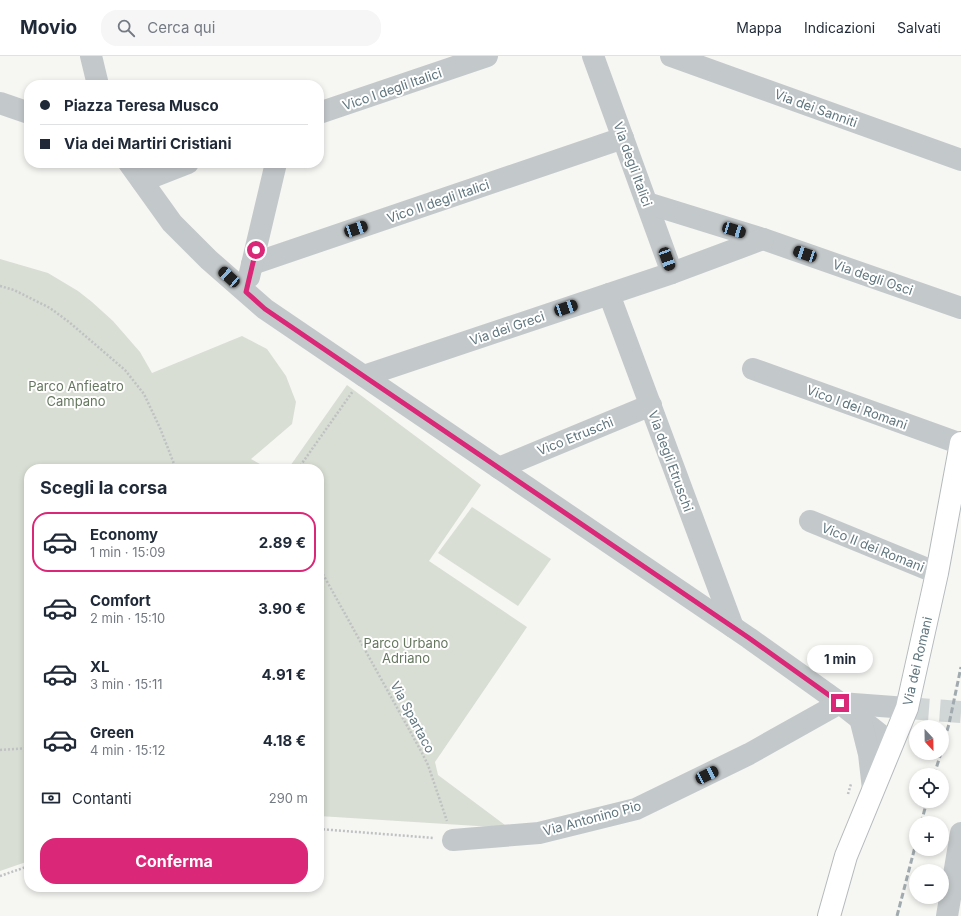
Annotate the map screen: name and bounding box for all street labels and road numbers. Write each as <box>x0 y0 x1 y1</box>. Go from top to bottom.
street label: Vico I degli Italici <box>340 65 444 113</box>
street label: Via dei Sanniti <box>772 86 860 130</box>
street label: Via degli Italici <box>610 120 656 208</box>
street label: Vico II degli Italici <box>385 176 491 226</box>
street label: Via degli Osci <box>831 256 915 298</box>
street label: Via dei Greci <box>468 308 546 348</box>
street label: Vico I dei Romani <box>804 381 910 433</box>
street label: Via degli Etruschi <box>645 408 697 514</box>
street label: Vico Etruschi <box>535 413 615 459</box>
street label: Vico II dei Romani <box>819 519 927 575</box>
street label: Via dei Romani <box>899 615 935 707</box>
street label: Via Spartaco <box>387 678 439 756</box>
street label: Via Antonino Pio <box>541 797 643 839</box>

